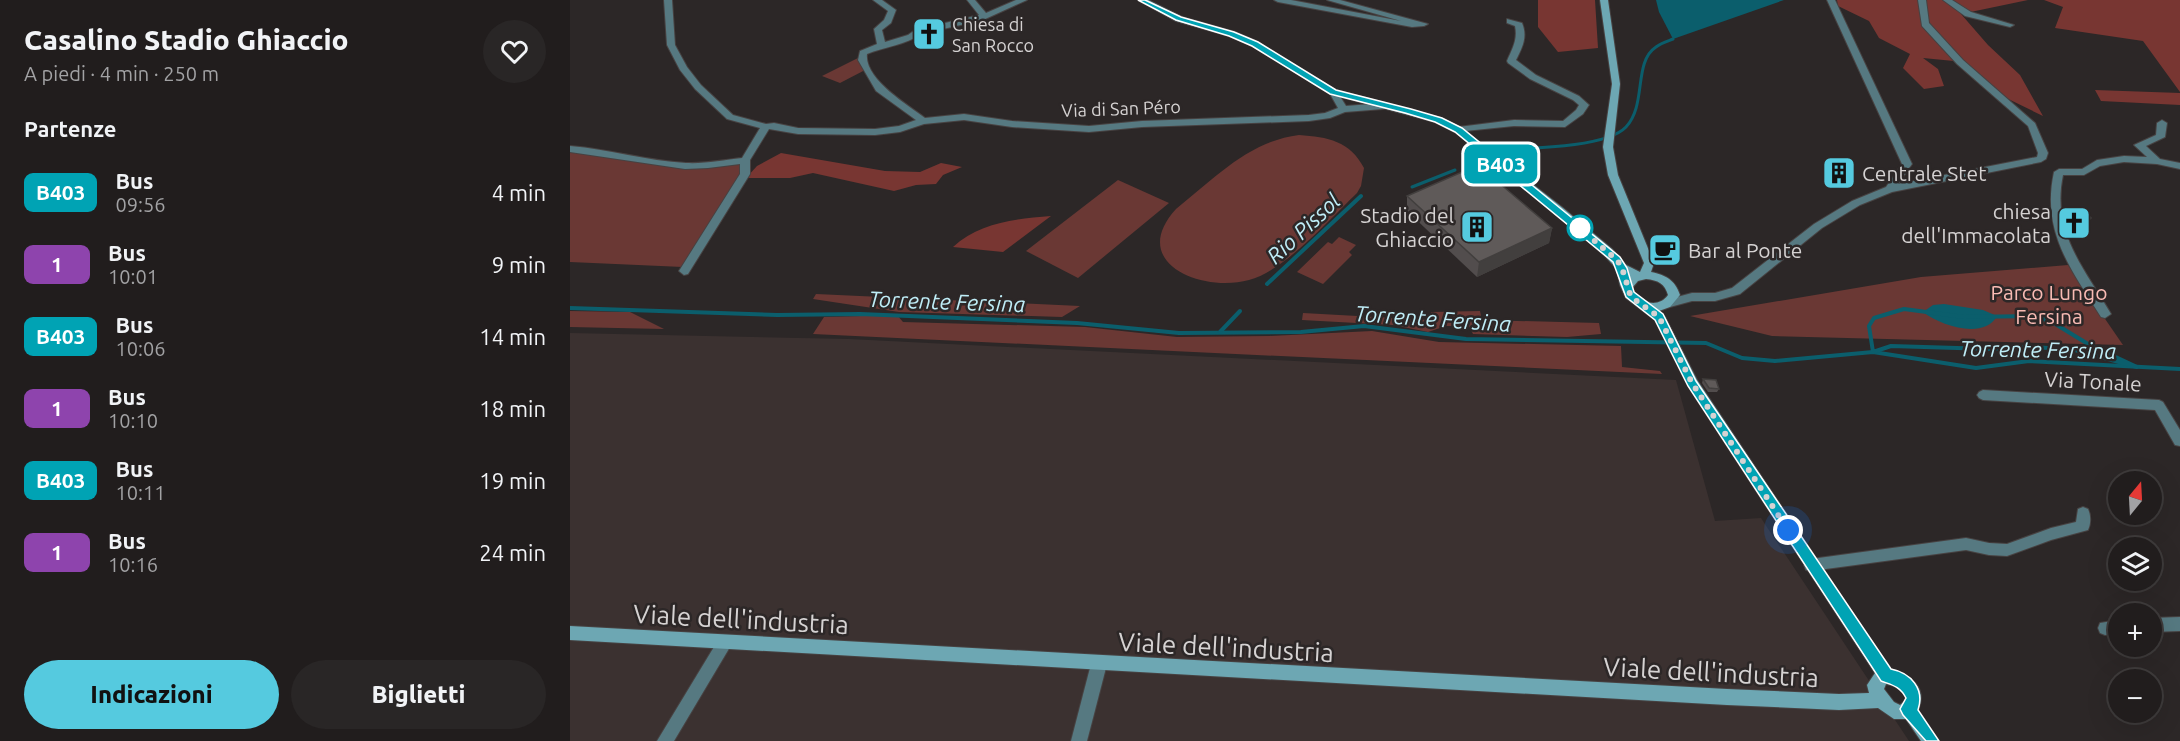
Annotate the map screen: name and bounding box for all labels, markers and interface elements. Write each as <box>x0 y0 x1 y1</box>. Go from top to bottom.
place label: Chiesa di San Rocco <box>952 14 1034 55</box>
church icon: Chiesa di San Rocco <box>911 16 947 52</box>
button: heart <box>483 20 546 83</box>
text: Casalino Stadio Ghiaccio <box>24 24 349 55</box>
text: A piedi · 4 min · 250 m <box>24 62 219 85</box>
street label: Via di San Péro <box>1061 96 1181 120</box>
text: Partenze <box>24 116 116 141</box>
line badge: B403 <box>1459 144 1543 184</box>
text: B403 <box>1476 152 1526 176</box>
building icon: Centrale Stet <box>1821 155 1857 191</box>
place label: Centrale Stet <box>1862 161 1986 185</box>
text: Bus <box>115 168 153 193</box>
text: B403 <box>36 180 85 204</box>
text: 4 min <box>492 180 546 205</box>
water label: Rio Pissol <box>1261 188 1345 268</box>
text: 09:56 <box>115 193 166 216</box>
place label: chiesa dell'Immacolata <box>1901 199 2051 247</box>
place label: Stadio del Ghiaccio <box>1360 203 1454 251</box>
church icon: chiesa dell'Immacolata <box>2056 205 2092 241</box>
building icon: Stadio del Ghiaccio <box>1459 209 1495 245</box>
unlabelled marker <box>1567 215 1593 241</box>
cafe icon: Bar al Ponte <box>1647 232 1683 268</box>
place label: Bar al Ponte <box>1688 238 1802 262</box>
text: Bus <box>108 240 146 265</box>
text: 1 <box>51 252 63 276</box>
text: 9 min <box>492 252 546 277</box>
text: 10:01 <box>108 265 158 288</box>
park label: Parco Lungo Fersina <box>1991 280 2107 328</box>
water label: Torrente Fersina <box>868 286 1026 316</box>
water label: Torrente Fersina <box>1354 300 1512 336</box>
text: Bus <box>115 312 153 337</box>
text: B403 <box>36 324 85 348</box>
text: 14 min <box>479 324 546 349</box>
water label: Torrente Fersina <box>1959 335 2117 363</box>
text: 10:06 <box>115 337 166 360</box>
street label: Via Tonale <box>2044 366 2142 396</box>
text: Bus <box>108 384 146 409</box>
text: 1 <box>51 396 63 420</box>
text: 18 min <box>479 396 546 421</box>
text: 10:10 <box>108 409 158 432</box>
text: Bus <box>115 456 153 481</box>
text: B403 <box>36 468 85 492</box>
text: 19 min <box>479 468 546 493</box>
north arrow <box>2108 471 2162 525</box>
map controls <box>2108 471 2162 723</box>
text: 10:11 <box>115 481 166 504</box>
your location <box>1773 515 1803 545</box>
text: Bus <box>108 528 146 553</box>
button: layers <box>2108 537 2162 591</box>
text: 1 <box>51 540 63 564</box>
text: 24 min <box>479 540 546 565</box>
text: 10:16 <box>108 553 158 576</box>
street label: Viale dell'industria <box>632 599 850 639</box>
button: + <box>2108 603 2162 657</box>
street label: Viale dell'industria <box>1117 627 1335 667</box>
street label: Viale dell'industria <box>1602 652 1820 692</box>
button: Indicazioni <box>24 660 279 729</box>
button: Biglietti <box>291 660 546 729</box>
button: − <box>2108 669 2162 723</box>

